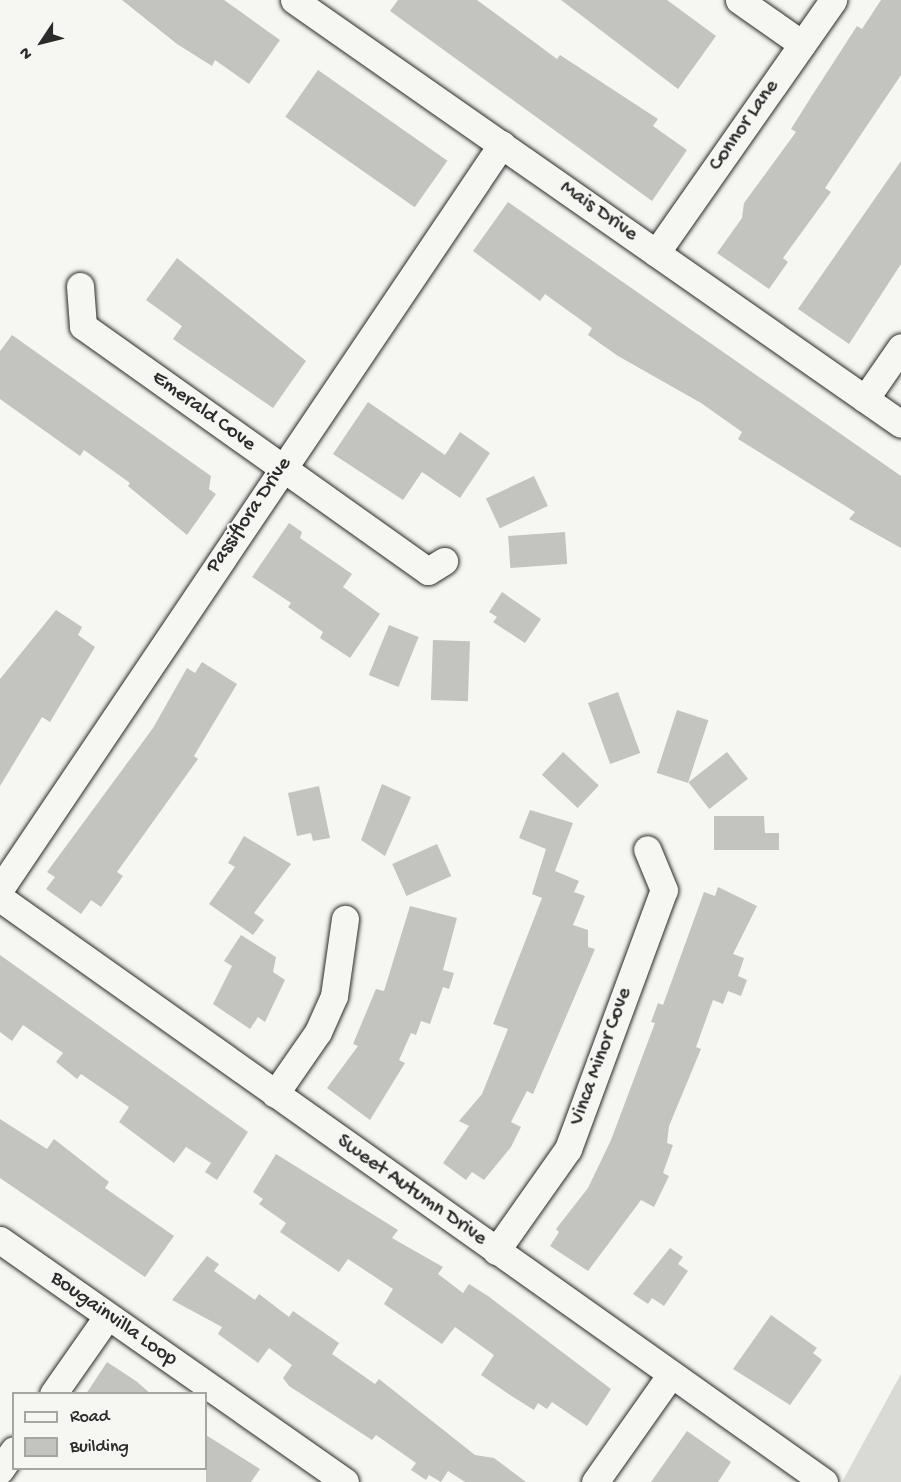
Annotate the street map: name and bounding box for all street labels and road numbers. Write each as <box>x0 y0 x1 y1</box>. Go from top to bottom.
street label: Connor Lane <box>704 75 786 177</box>
street label: Mais Drive <box>554 176 642 248</box>
street label: Emerald Cove <box>146 366 260 458</box>
street label: Passiflora Drive <box>202 453 298 579</box>
street label: Vinca Minor Cove <box>565 985 639 1129</box>
street label: Sweet Autumn Drive <box>331 1130 491 1252</box>
street label: Bougainvilla Loop <box>45 1267 181 1373</box>

